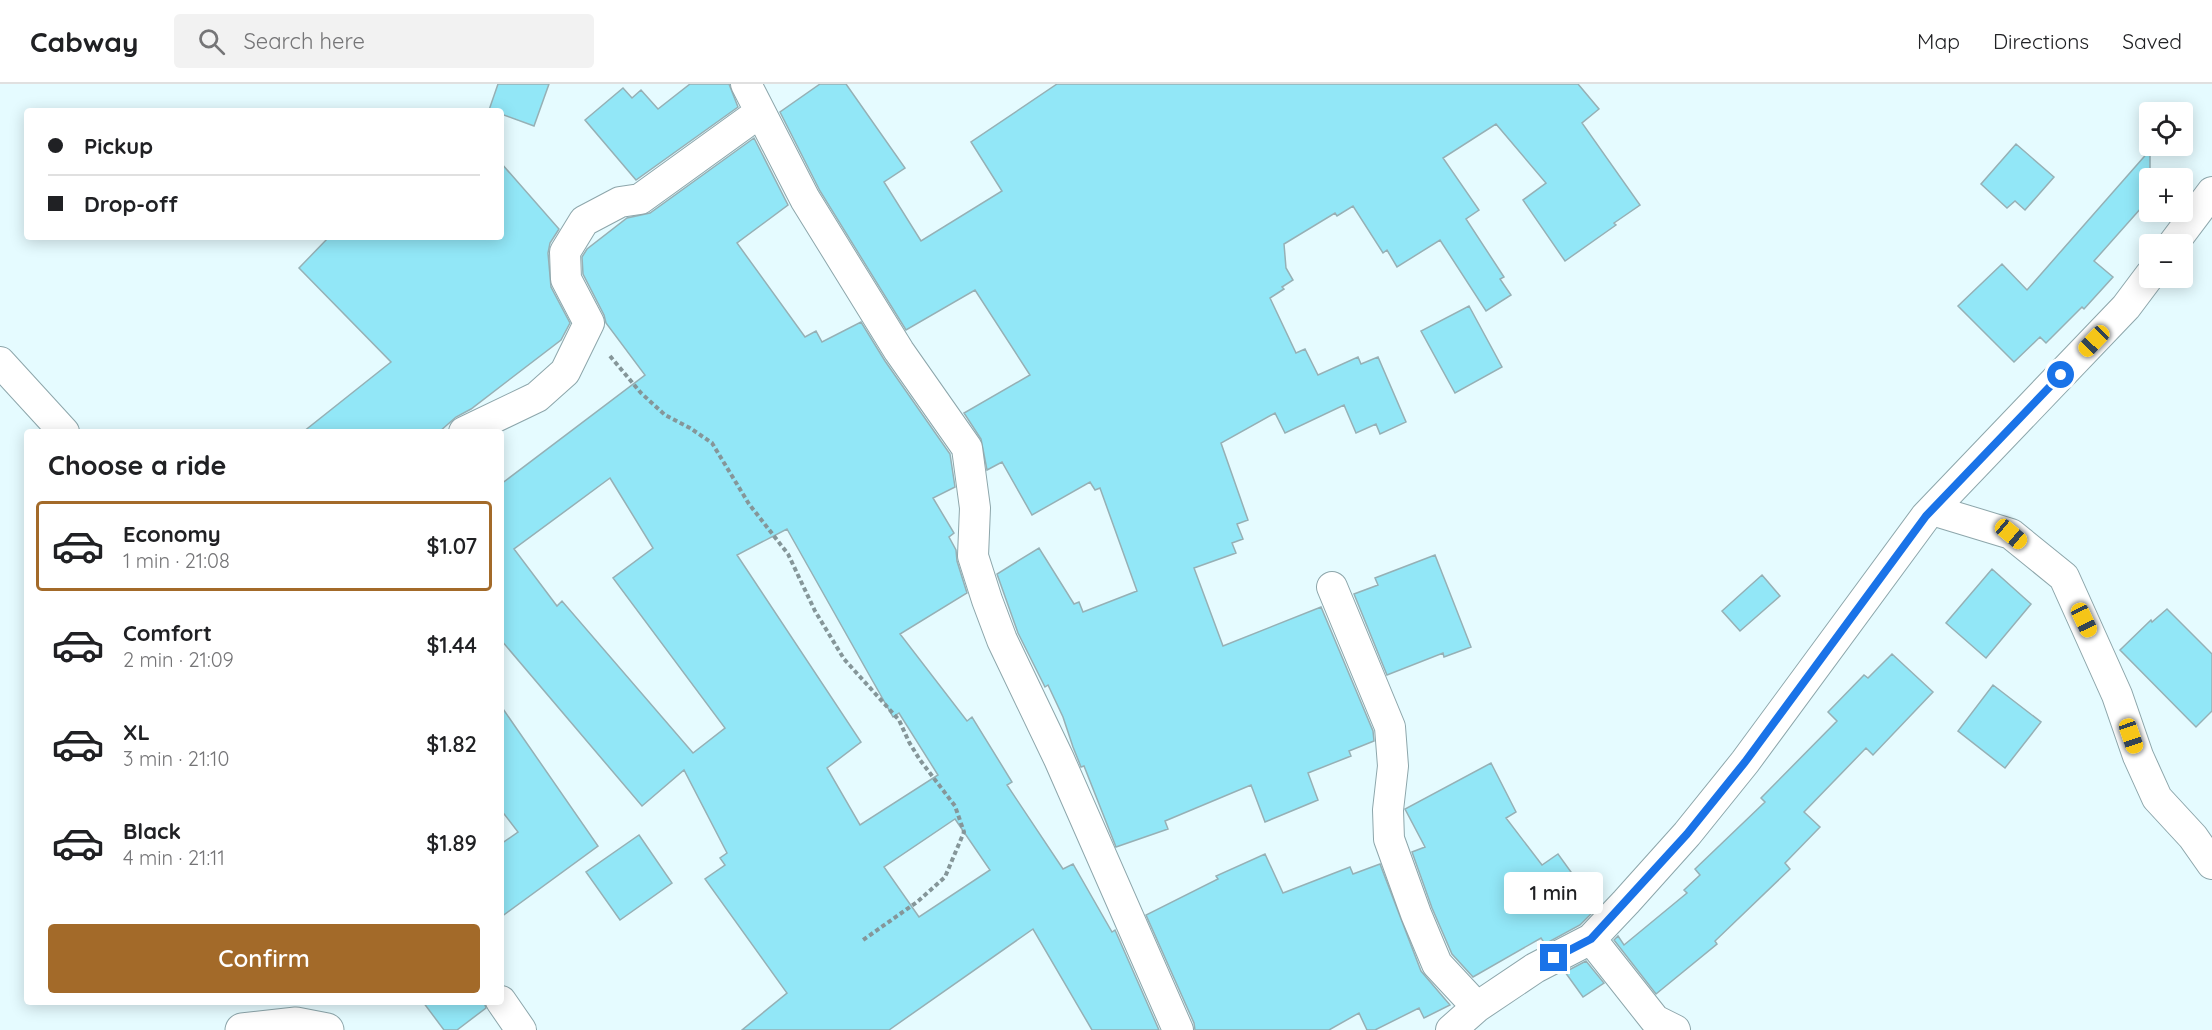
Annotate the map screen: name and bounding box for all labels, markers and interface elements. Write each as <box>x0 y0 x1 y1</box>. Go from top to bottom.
search box <box>174 14 594 68</box>
text: Cabway <box>30 24 138 59</box>
icon: search <box>195 25 228 58</box>
text: Search here <box>243 27 365 55</box>
text: Map <box>1917 28 1960 54</box>
text: Directions <box>1993 28 2089 54</box>
text: Saved <box>2122 28 2182 54</box>
map controls <box>2139 102 2193 288</box>
button: locate <box>2139 102 2193 156</box>
text: Pickup <box>84 132 153 160</box>
button: + <box>2139 168 2193 222</box>
text: Drop-off <box>84 190 178 218</box>
button: − <box>2139 234 2193 288</box>
car <box>2075 322 2113 360</box>
route start <box>2047 361 2074 388</box>
text: Choose a ride <box>48 448 226 482</box>
car <box>1991 516 2031 552</box>
icon: car <box>51 519 105 573</box>
text: Economy <box>123 520 221 548</box>
text: $1.07 <box>427 532 477 560</box>
text: 1 min · 21:08 <box>123 548 230 573</box>
car <box>2068 600 2100 640</box>
icon: car <box>51 618 105 672</box>
text: Comfort <box>123 619 212 647</box>
text: $1.44 <box>426 631 477 659</box>
text: 2 min · 21:09 <box>123 647 234 672</box>
car <box>2117 716 2145 756</box>
icon: car <box>51 717 105 771</box>
text: XL <box>123 718 150 746</box>
text: $1.82 <box>426 730 477 758</box>
text: 3 min · 21:10 <box>123 746 229 771</box>
icon: car <box>51 816 105 870</box>
text: Black <box>123 817 181 845</box>
text: $1.89 <box>426 829 477 857</box>
text: 4 min · 21:11 <box>123 845 225 870</box>
callout: 1 min <box>1504 871 1604 913</box>
text: 1 min <box>1530 880 1577 905</box>
button: Confirm <box>48 924 480 993</box>
route end <box>1540 944 1567 971</box>

